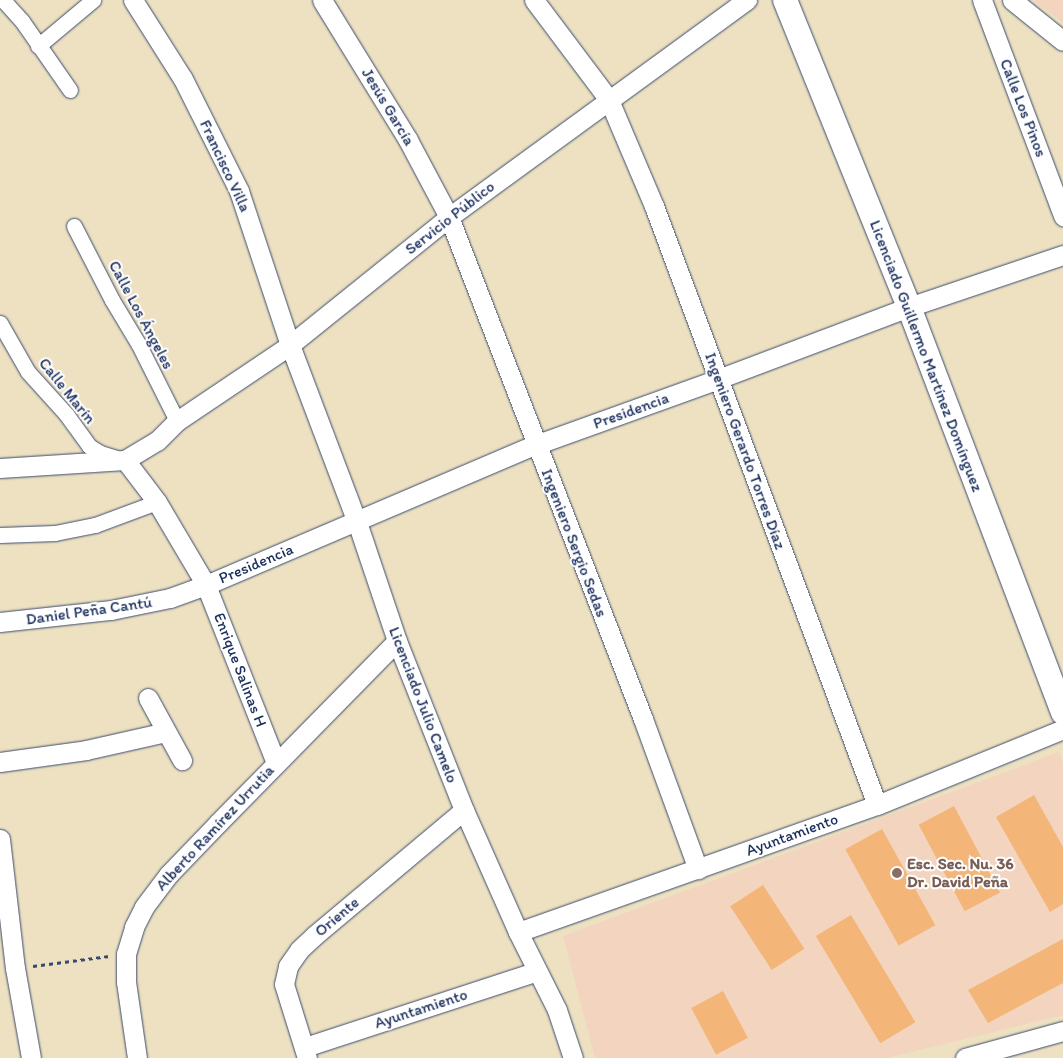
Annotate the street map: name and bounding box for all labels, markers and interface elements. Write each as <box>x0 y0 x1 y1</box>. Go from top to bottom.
street label: Calle Los Pinos <box>996 56 1050 160</box>
street label: Jesús García <box>357 65 419 149</box>
street label: Francisco Villa <box>195 117 255 215</box>
street label: Servicio Público <box>401 177 499 259</box>
street label: Licenciado Guillermo Martínez Domínguez <box>865 217 987 495</box>
street label: Calle Los Ángeles <box>104 257 178 373</box>
street label: Ingeniero Gerardo Torres Díaz <box>701 351 789 551</box>
street label: Calle Marín <box>35 354 99 428</box>
street label: Presidencia <box>591 388 671 434</box>
street label: Ingeniero Sergio Sedas <box>537 466 611 620</box>
street label: Presidencia <box>216 540 296 588</box>
street label: Daniel Peña Cantú <box>25 593 153 629</box>
street label: Enrique Salinas H <box>209 610 271 730</box>
street label: Licenciado Julio Camelo <box>384 624 462 786</box>
street label: Alberto Ramírez Urrutia <box>152 761 278 895</box>
street label: Ayuntamiento <box>743 809 841 861</box>
place label: Esc. Sec. Nu. 36 Dr. David Peña <box>907 854 1014 892</box>
marker: Esc. Sec. Nu. 36 Dr. David Peña <box>891 867 903 879</box>
street label: Oriente <box>311 893 363 941</box>
street label: Ayuntamiento <box>372 985 470 1033</box>

